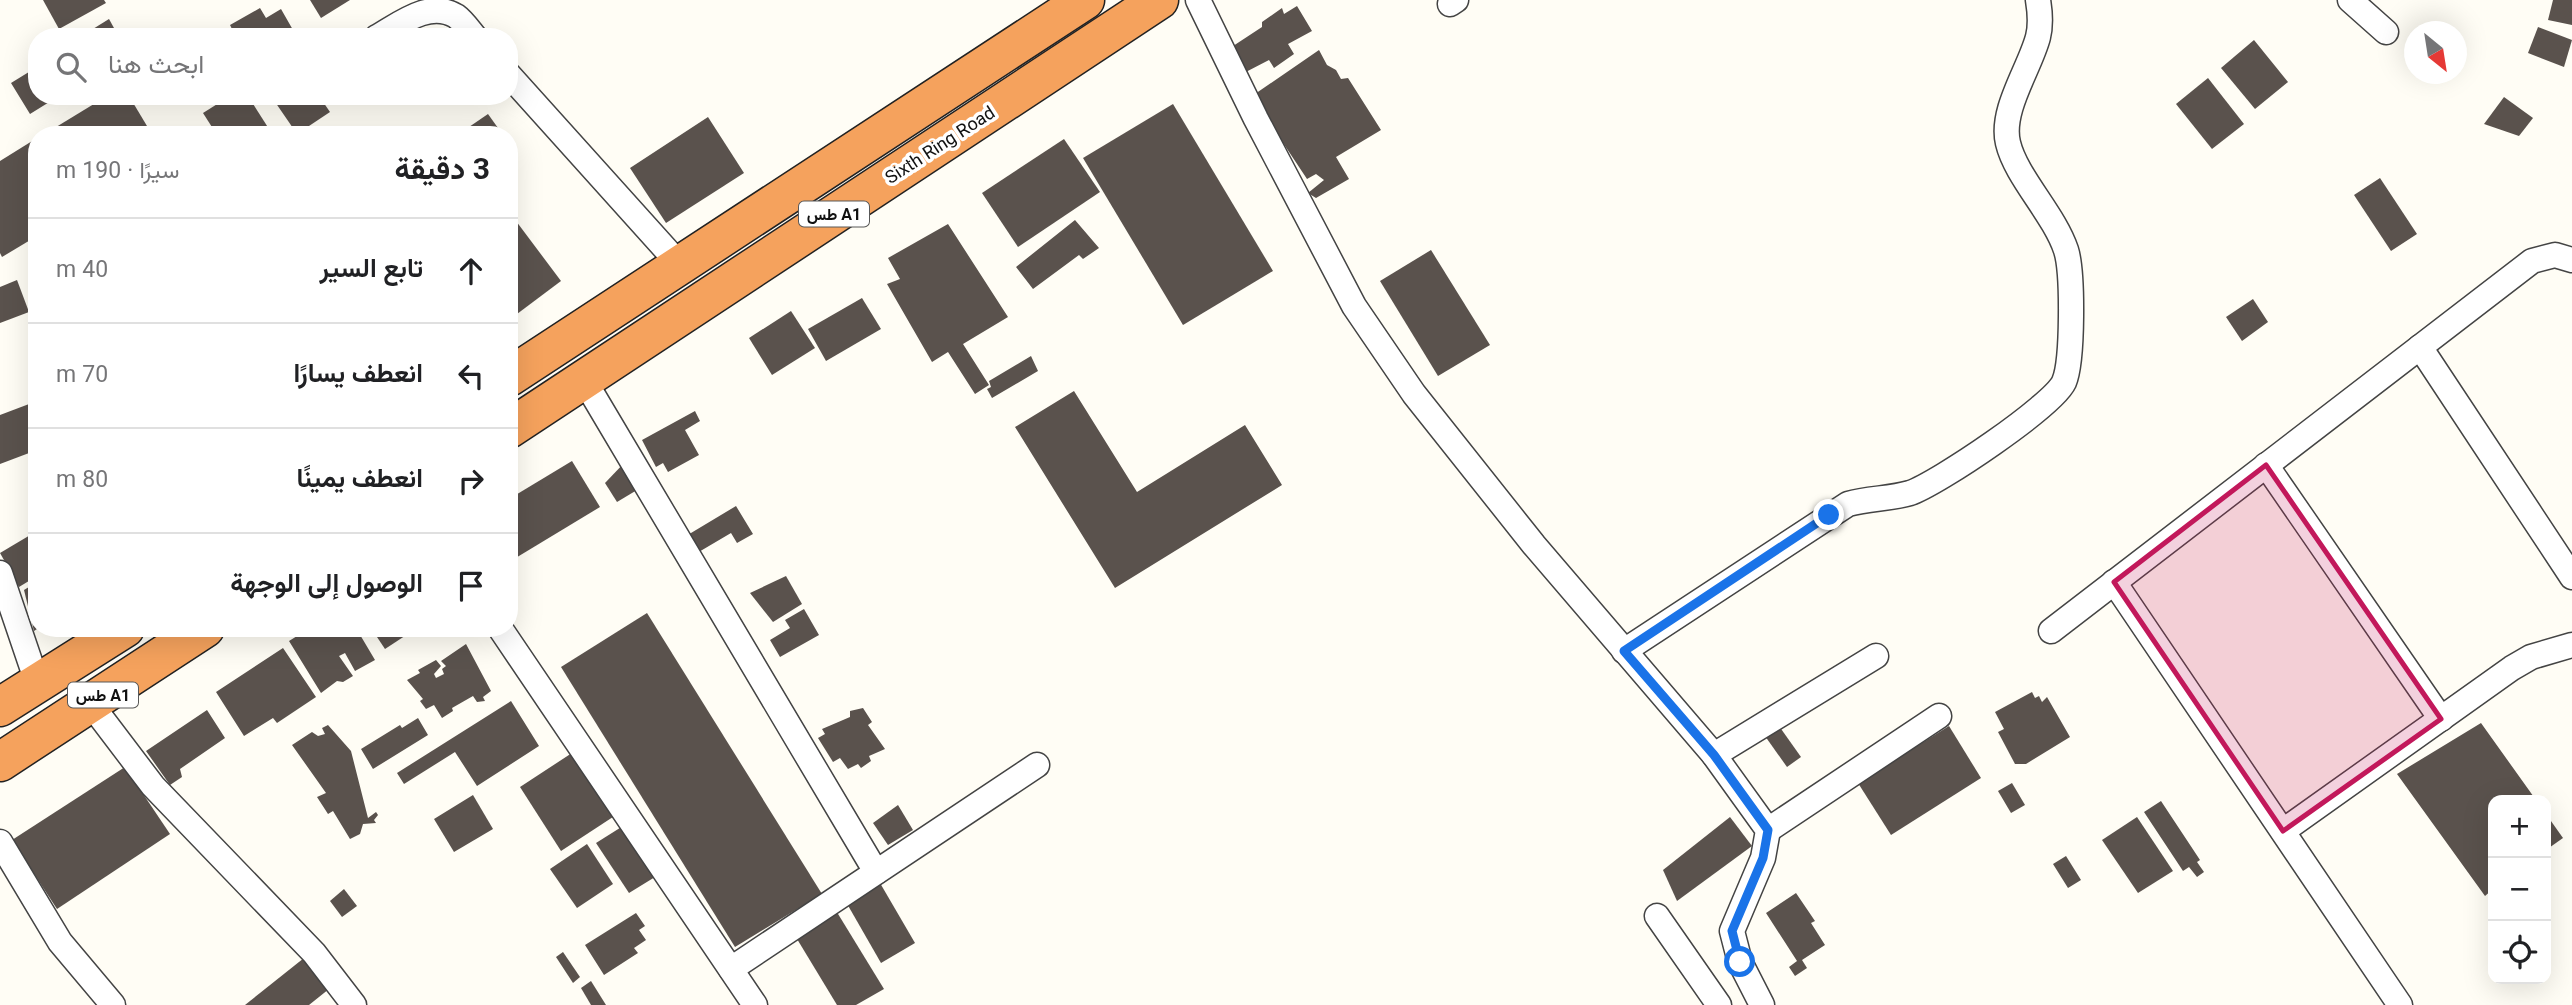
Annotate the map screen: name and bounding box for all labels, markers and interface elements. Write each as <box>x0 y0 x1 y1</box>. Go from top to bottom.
north arrow <box>2404 21 2467 84</box>
search box <box>28 28 518 105</box>
text: ابحث هنا <box>108 46 204 87</box>
icon: search <box>52 48 90 86</box>
street label: Sixth Ring Road <box>881 101 1002 193</box>
text: 3 دقيقة <box>394 148 490 195</box>
text: سيرًا · 190 m <box>56 154 179 190</box>
road number: طس A1 <box>799 202 869 227</box>
text: تابع السير <box>319 250 423 291</box>
icon: ahead <box>452 252 490 290</box>
text: 40 m <box>56 253 108 289</box>
text: انعطف يسارًا <box>293 355 423 396</box>
icon: left <box>452 357 490 395</box>
text: 70 m <box>56 358 108 394</box>
text: انعطف يمينًا <box>297 460 423 501</box>
icon: right <box>452 462 490 500</box>
text: 80 m <box>56 463 108 499</box>
route end <box>1813 499 1844 530</box>
text: الوصول إلى الوجهة <box>230 565 423 606</box>
icon: arrive <box>452 567 490 605</box>
road number: طس A1 <box>68 682 138 708</box>
map controls <box>2488 795 2551 984</box>
button: + <box>2488 795 2551 858</box>
button: − <box>2488 858 2551 921</box>
button: locate <box>2488 921 2551 984</box>
route start <box>1724 946 1755 977</box>

